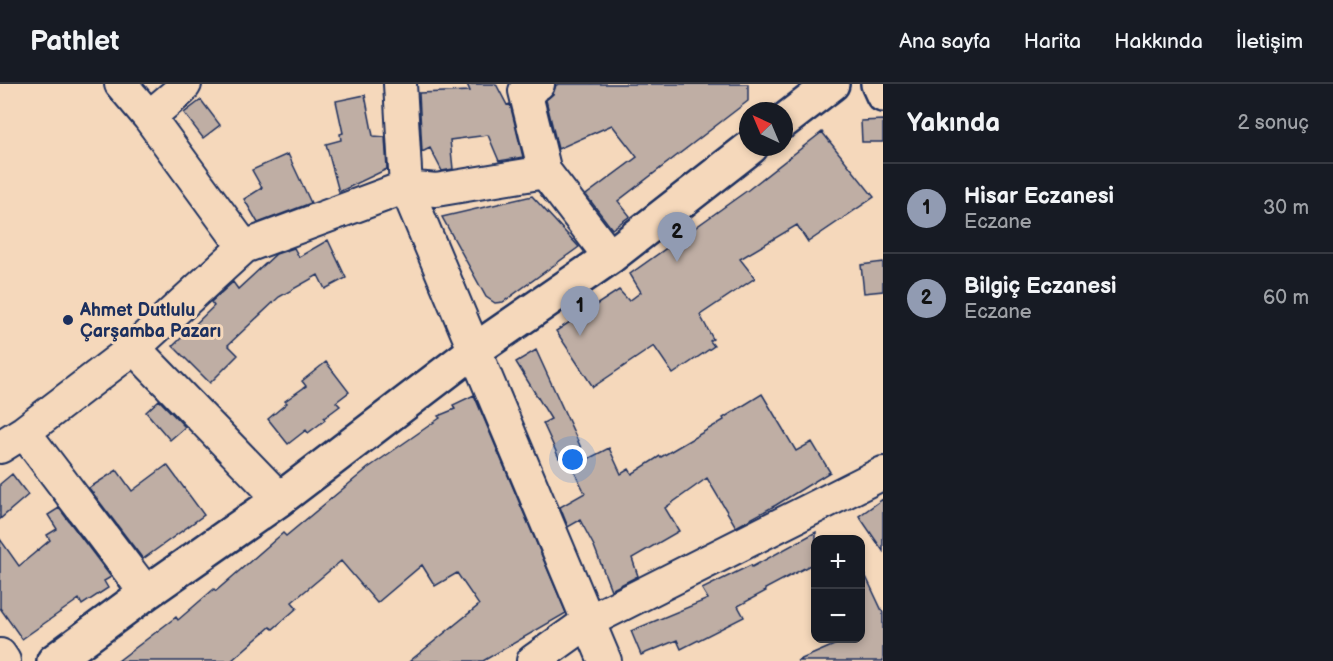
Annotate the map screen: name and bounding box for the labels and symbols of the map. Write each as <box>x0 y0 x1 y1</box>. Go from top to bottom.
north arrow <box>739 102 793 156</box>
pin: 2 <box>658 212 696 262</box>
pin: 1 <box>560 286 600 336</box>
place label: Ahmet Dutlulu Çarşamba Pazarı <box>79 300 221 342</box>
marker: Ahmet Dutlulu Çarşamba Pazarı <box>61 313 75 327</box>
your location <box>558 445 587 474</box>

